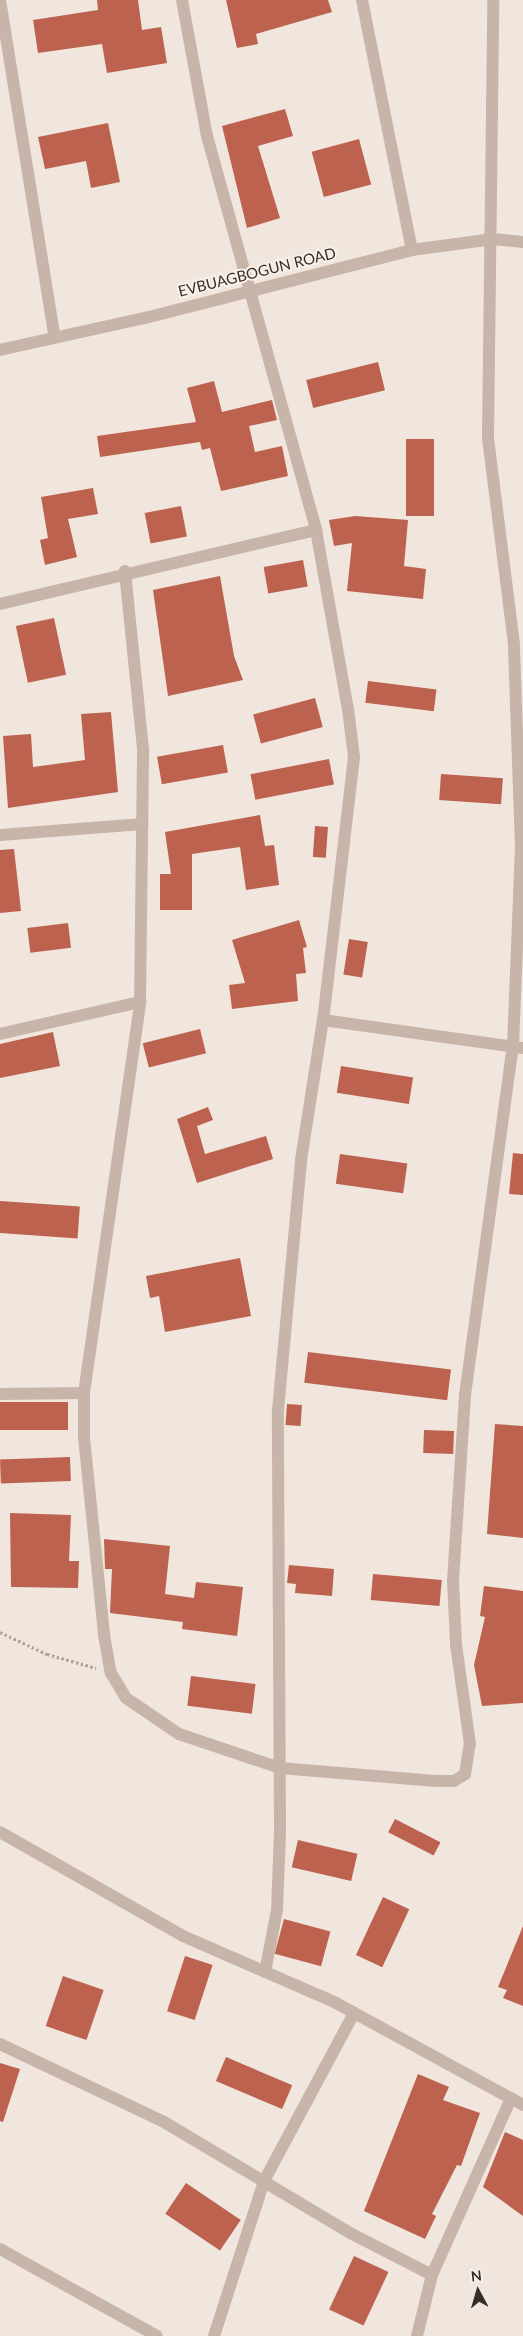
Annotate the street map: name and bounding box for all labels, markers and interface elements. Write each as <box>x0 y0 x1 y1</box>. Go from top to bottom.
street label: EVBUAGBOGUN ROAD <box>176 244 338 300</box>
north arrow <box>453 2266 503 2316</box>
text: N <box>470 2267 483 2285</box>

